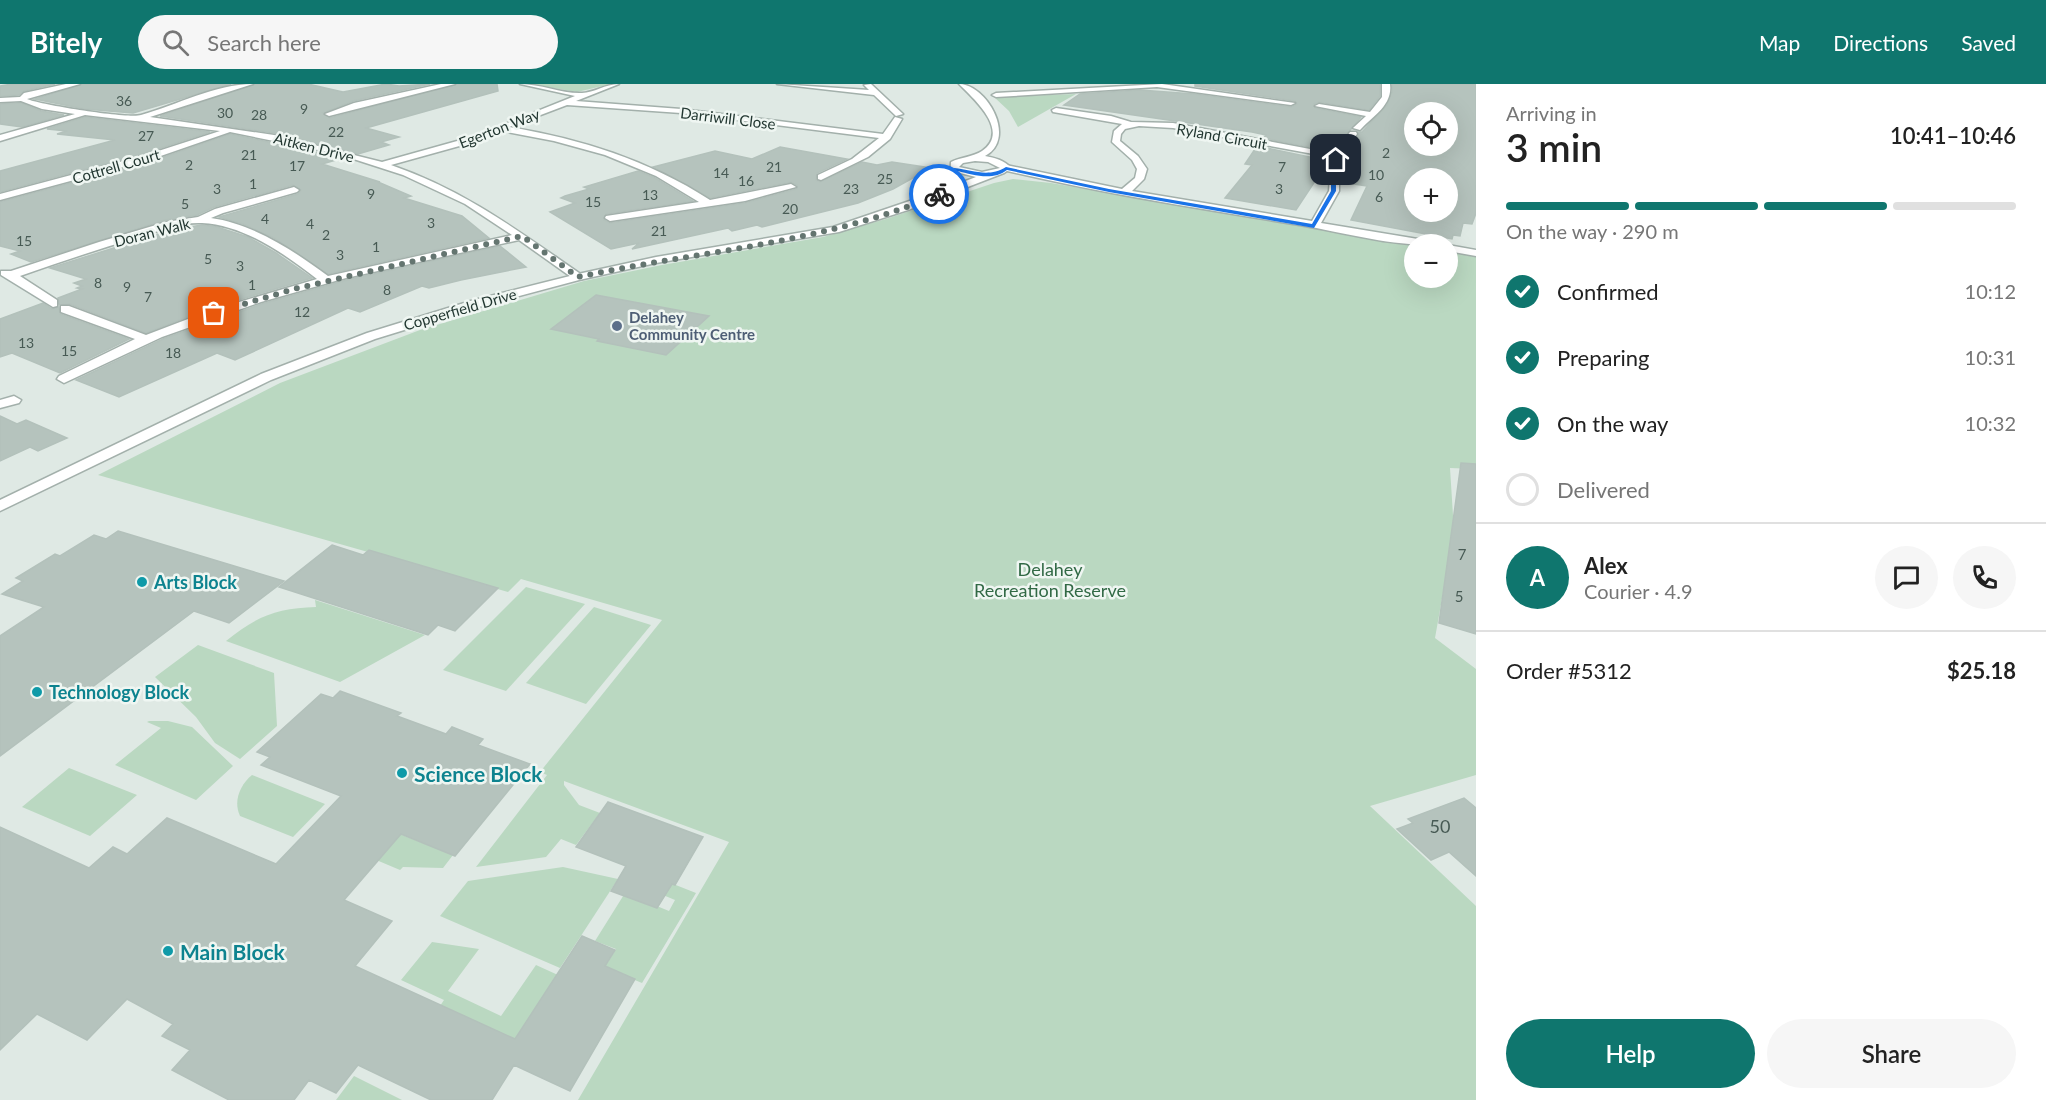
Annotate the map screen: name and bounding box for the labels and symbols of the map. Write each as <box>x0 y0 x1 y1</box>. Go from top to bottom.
house number: 36 <box>116 92 132 109</box>
house number: 9 <box>300 100 308 117</box>
street label: Darriwill Close <box>679 103 777 133</box>
house number: 30 <box>217 104 233 121</box>
street label: Egerton Way <box>456 104 542 152</box>
house number: 28 <box>251 106 267 123</box>
street label: Ryland Circuit <box>1175 119 1269 153</box>
house number: 22 <box>328 123 344 140</box>
house number: 27 <box>138 127 154 144</box>
street label: Aitken Drive <box>272 128 356 166</box>
pin <box>1310 134 1361 185</box>
house number: 2 <box>1382 144 1390 161</box>
street label: Cottrell Court <box>70 145 162 187</box>
house number: 21 <box>241 146 257 163</box>
house number: 2 <box>185 156 193 173</box>
house number: 17 <box>289 157 305 174</box>
house number: 21 <box>766 158 782 175</box>
house number: 7 <box>1278 158 1286 175</box>
house number: 14 <box>713 164 729 181</box>
courier <box>909 164 969 224</box>
house number: 10 <box>1368 166 1384 183</box>
house number: 25 <box>877 170 893 187</box>
house number: 16 <box>738 172 754 189</box>
house number: 1 <box>249 175 257 192</box>
house number: 3 <box>213 180 221 197</box>
house number: 23 <box>843 180 859 197</box>
house number: 3 <box>1275 180 1283 197</box>
house number: 9 <box>367 185 375 202</box>
house number: 13 <box>642 186 658 203</box>
house number: 6 <box>1375 188 1383 205</box>
house number: 15 <box>585 193 601 210</box>
house number: 5 <box>181 195 189 212</box>
house number: 20 <box>782 200 798 217</box>
house number: 4 <box>261 210 269 227</box>
street label: Doran Walk <box>112 214 192 250</box>
house number: 3 <box>427 214 435 231</box>
house number: 4 <box>306 215 314 232</box>
house number: 21 <box>651 222 667 239</box>
house number: 2 <box>322 226 330 243</box>
house number: 15 <box>16 232 32 249</box>
house number: 1 <box>372 238 380 255</box>
house number: 3 <box>336 246 344 263</box>
house number: 5 <box>204 250 212 267</box>
house number: 3 <box>236 257 244 274</box>
house number: 8 <box>94 274 102 291</box>
house number: 1 <box>248 276 256 293</box>
house number: 9 <box>123 278 131 295</box>
house number: 8 <box>383 281 391 298</box>
street label: Copperfield Drive <box>401 284 519 334</box>
pin <box>188 287 239 338</box>
house number: 7 <box>144 288 152 305</box>
house number: 12 <box>294 303 310 320</box>
place label: Delahey Community Centre <box>629 308 755 343</box>
marker: Delahey Community Centre <box>610 319 624 333</box>
house number: 13 <box>18 334 34 351</box>
house number: 15 <box>61 342 77 359</box>
house number: 18 <box>165 344 181 361</box>
house number: 7 <box>1458 545 1467 563</box>
park label: Delahey Recreation Reserve <box>974 558 1126 601</box>
place label: Arts Block <box>153 571 237 593</box>
marker: Arts Block <box>135 575 149 589</box>
house number: 5 <box>1455 587 1463 605</box>
place label: Technology Block <box>49 681 189 703</box>
marker: Technology Block <box>30 685 44 699</box>
place label: Science Block <box>414 761 543 786</box>
marker: Science Block <box>395 766 409 780</box>
house number: 50 <box>1430 815 1450 837</box>
place label: Main Block <box>180 939 286 964</box>
marker: Main Block <box>161 944 175 958</box>

